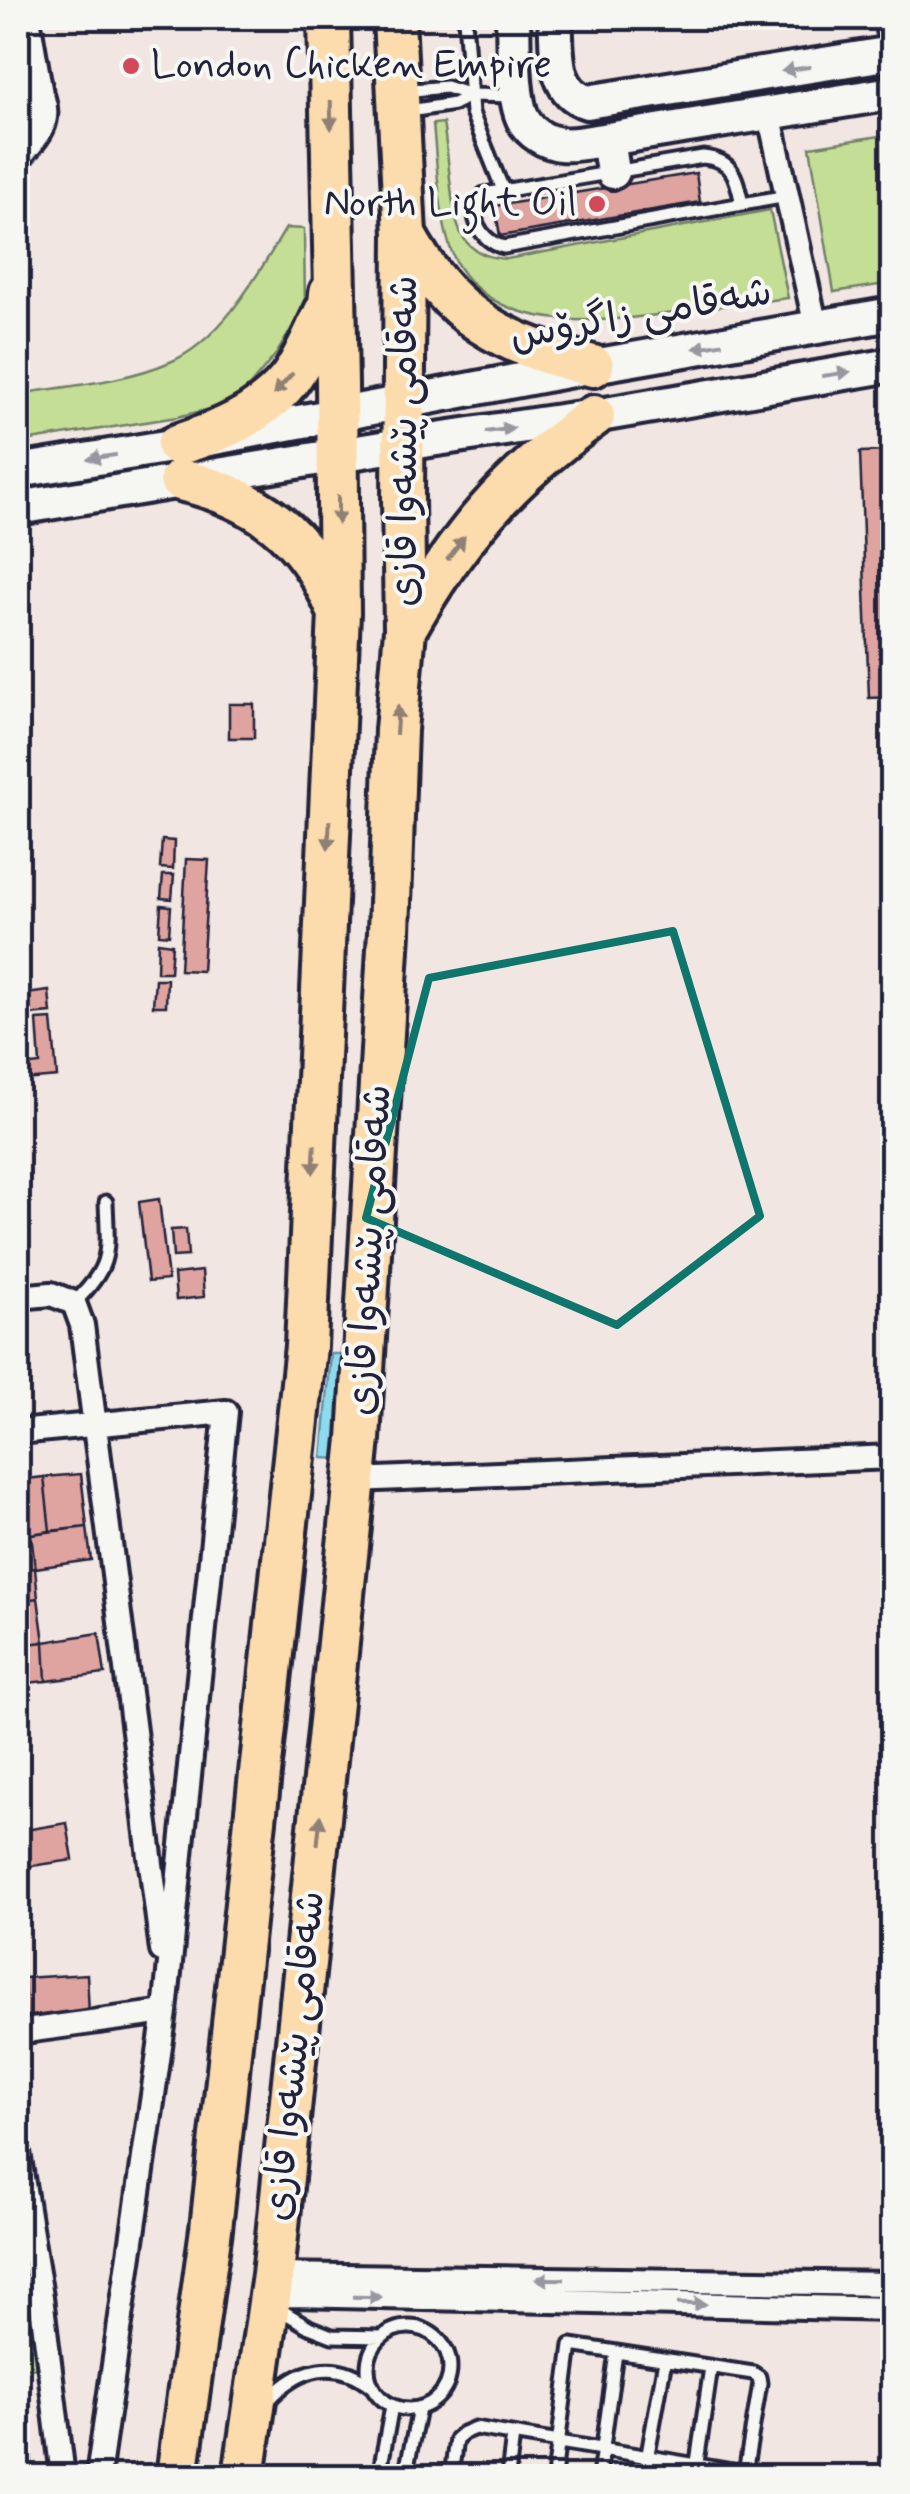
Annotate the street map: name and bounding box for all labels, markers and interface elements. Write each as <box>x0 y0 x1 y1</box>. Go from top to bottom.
place label: London Chicken Empire <box>151 40 552 92</box>
marker: London Chicken Empire <box>120 55 142 77</box>
one-way arrow <box>780 62 812 77</box>
one-way arrow <box>324 99 340 131</box>
place label: North Light Oil <box>324 178 577 234</box>
marker: North Light Oil <box>586 193 608 215</box>
street label: شەقامی زاگرۆس <box>506 266 776 364</box>
street label: شەقامی پێشەوا قازی <box>379 275 431 607</box>
one-way arrow <box>692 339 723 354</box>
one-way arrow <box>820 365 852 381</box>
one-way arrow <box>272 371 294 396</box>
one-way arrow <box>485 421 516 437</box>
one-way arrow <box>86 450 118 465</box>
one-way arrow <box>330 494 346 526</box>
one-way arrow <box>446 535 466 561</box>
one-way arrow <box>389 704 405 736</box>
one-way arrow <box>321 819 337 851</box>
street label: شەقامی پێشەوا قازی <box>335 1083 405 1417</box>
one-way arrow <box>306 1144 322 1176</box>
one-way arrow <box>311 1814 327 1846</box>
street label: شەقامی پێشەوا قازی <box>252 1888 338 2224</box>
one-way arrow <box>534 2271 566 2287</box>
one-way arrow <box>352 2289 384 2305</box>
one-way arrow <box>677 2297 709 2313</box>

